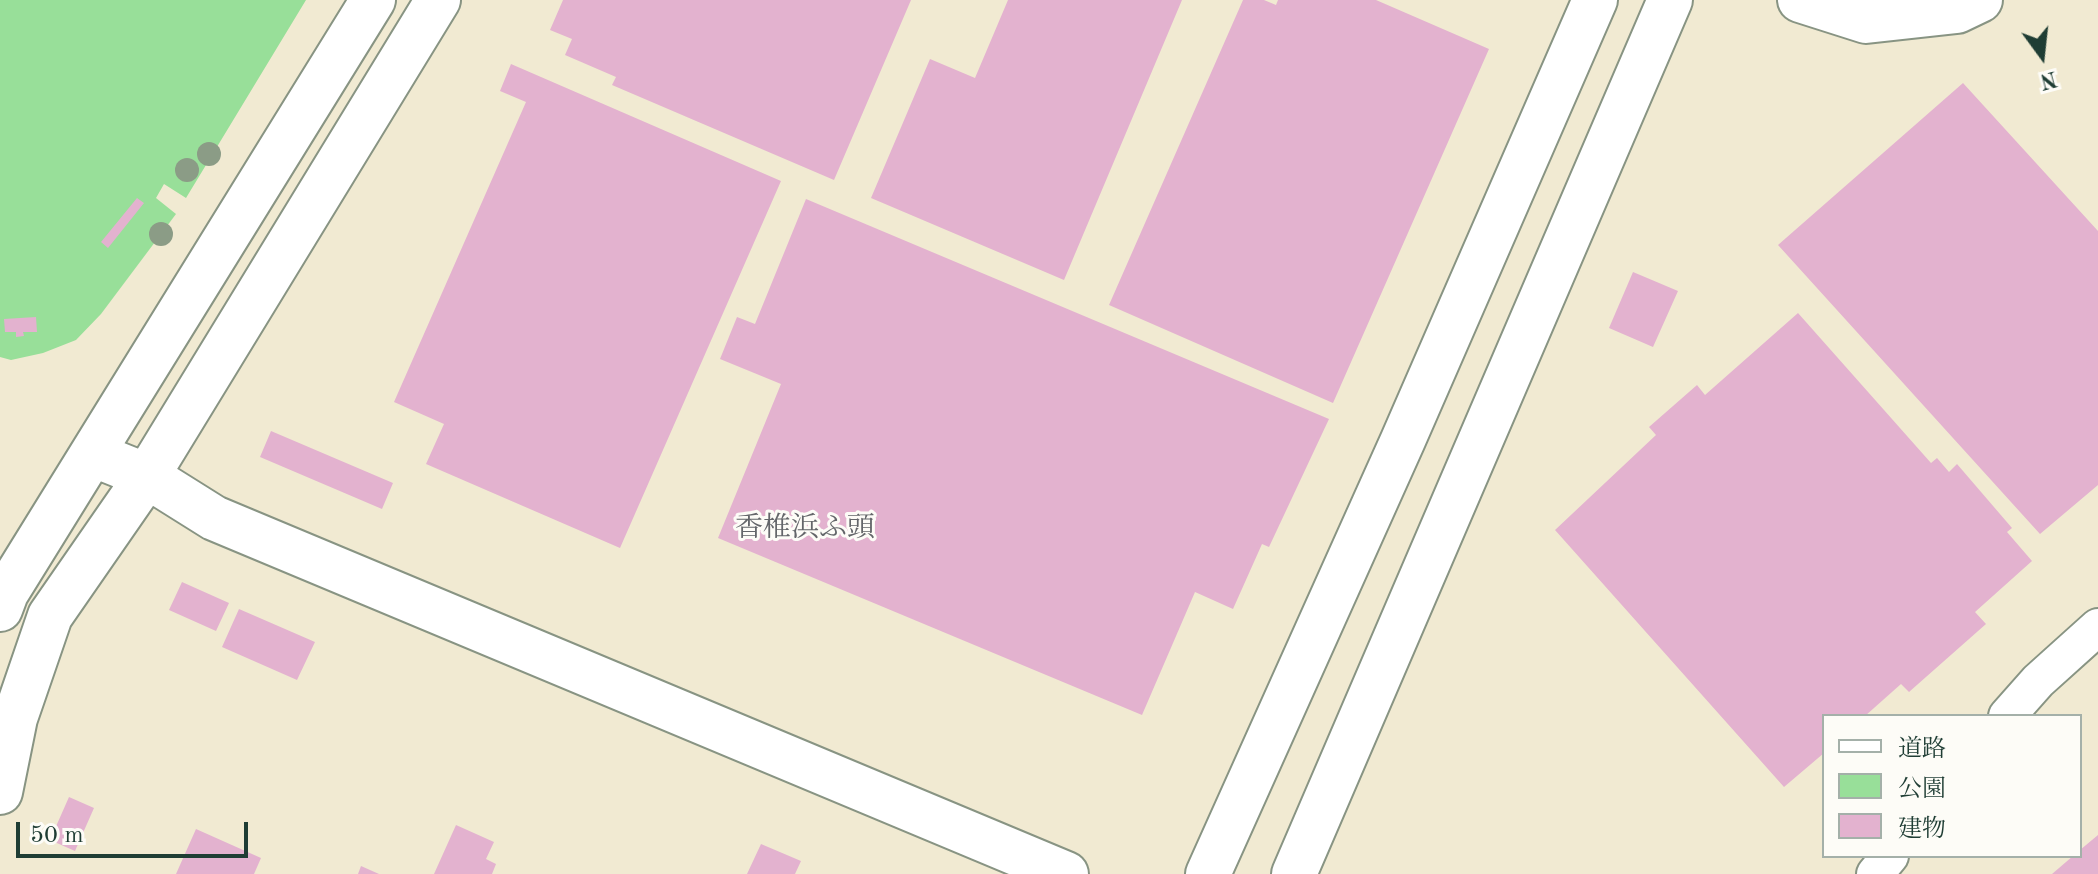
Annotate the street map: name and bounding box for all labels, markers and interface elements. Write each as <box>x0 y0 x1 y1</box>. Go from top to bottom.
north arrow <box>2002 16 2082 96</box>
text: N <box>2037 66 2059 92</box>
district label: 香椎浜ふ頭 <box>735 512 875 546</box>
legend <box>1822 714 2082 858</box>
text: 道路 <box>1898 738 1946 762</box>
text: 公園 <box>1898 778 1946 802</box>
scale bar <box>20 806 252 856</box>
text: 建物 <box>1898 818 1946 842</box>
text: 50 m <box>30 824 84 848</box>

